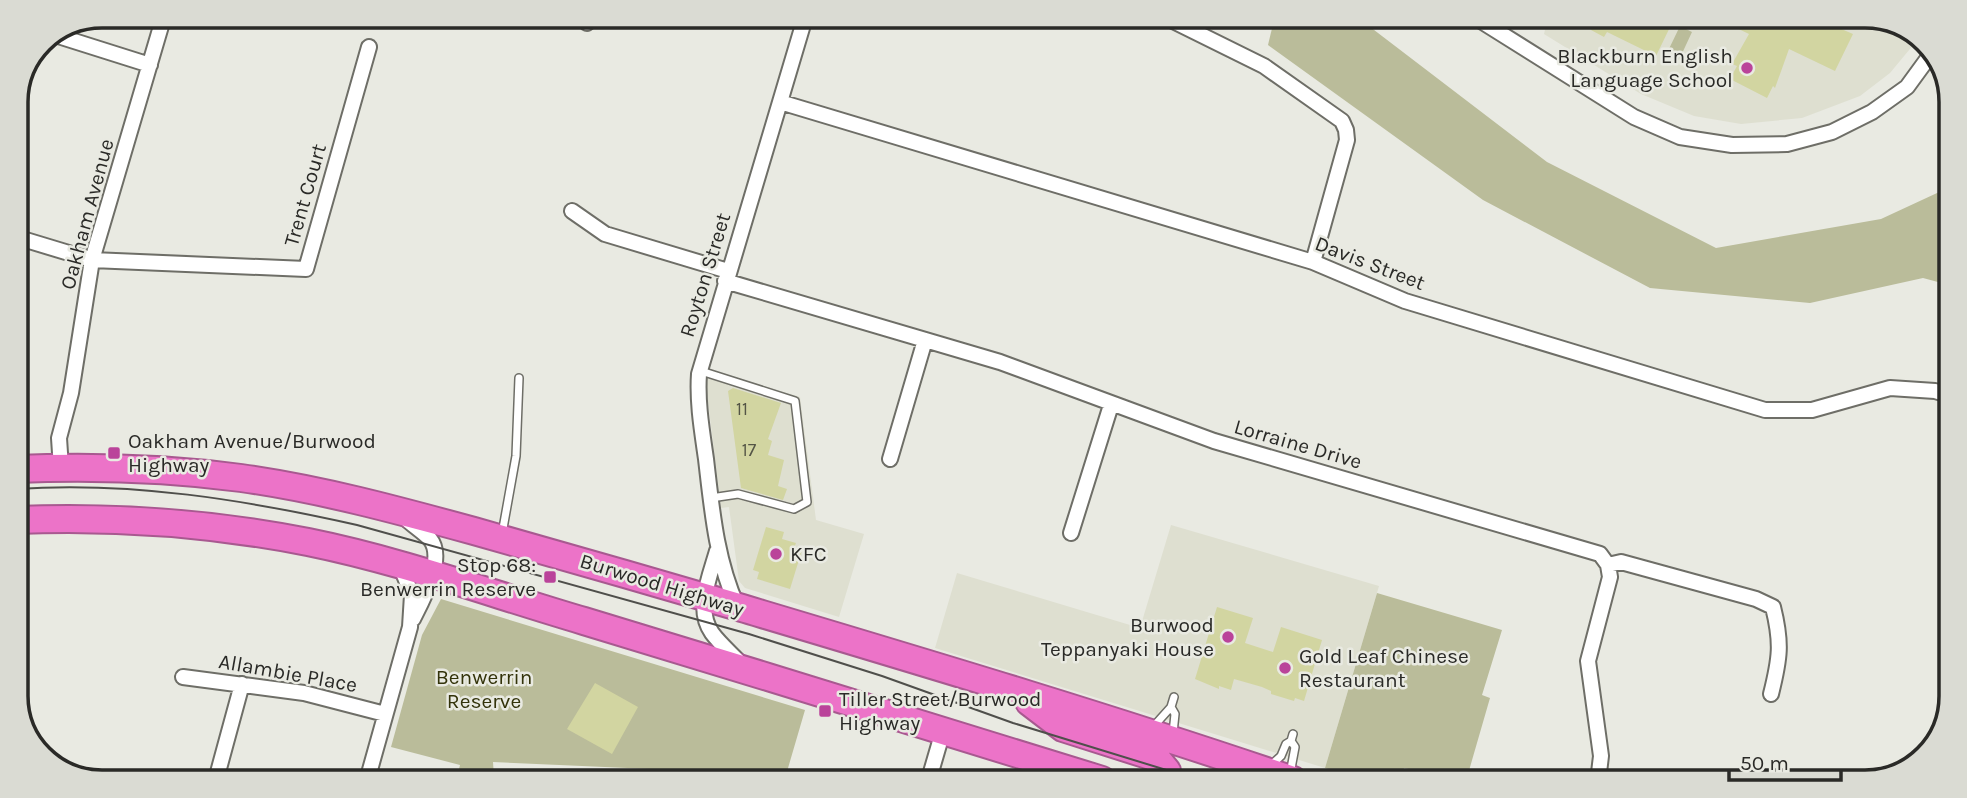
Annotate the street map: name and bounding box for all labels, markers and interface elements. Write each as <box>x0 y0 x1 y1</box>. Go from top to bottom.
place label: Blackburn English Language School <box>1557 44 1733 92</box>
marker: Blackburn English Language School <box>1739 60 1755 76</box>
street label: Oakham Avenue <box>55 136 119 292</box>
street label: Trent Court <box>279 141 331 249</box>
street label: Royton Street <box>675 210 735 340</box>
street label: Davis Street <box>1312 231 1428 295</box>
house number: 11 <box>736 398 748 420</box>
street label: Lorraine Drive <box>1231 414 1365 474</box>
place label: Oakham Avenue/Burwood Highway <box>128 429 376 477</box>
house number: 17 <box>742 439 757 461</box>
marker: Oakham Avenue/Burwood Highway <box>106 445 122 461</box>
place label: KFC <box>790 542 827 566</box>
marker: KFC <box>768 546 784 562</box>
street label: Burwood Highway <box>577 549 747 621</box>
place label: Stop 68: Benwerrin Reserve <box>360 553 536 601</box>
marker: Stop 68: Benwerrin Reserve <box>542 569 558 585</box>
place label: Burwood Teppanyaki House <box>1041 613 1214 661</box>
marker: Burwood Teppanyaki House <box>1220 629 1236 645</box>
place label: Gold Leaf Chinese Restaurant <box>1299 644 1469 692</box>
street label: Allambie Place <box>217 649 359 697</box>
marker: Gold Leaf Chinese Restaurant <box>1277 660 1293 676</box>
park label: Benwerrin Reserve <box>436 665 532 713</box>
place label: Tiller Street/Burwood Highway <box>839 687 1042 735</box>
marker: Tiller Street/Burwood Highway <box>817 703 833 719</box>
scale bar <box>1729 738 1841 782</box>
text: 50 m <box>1740 751 1789 775</box>

